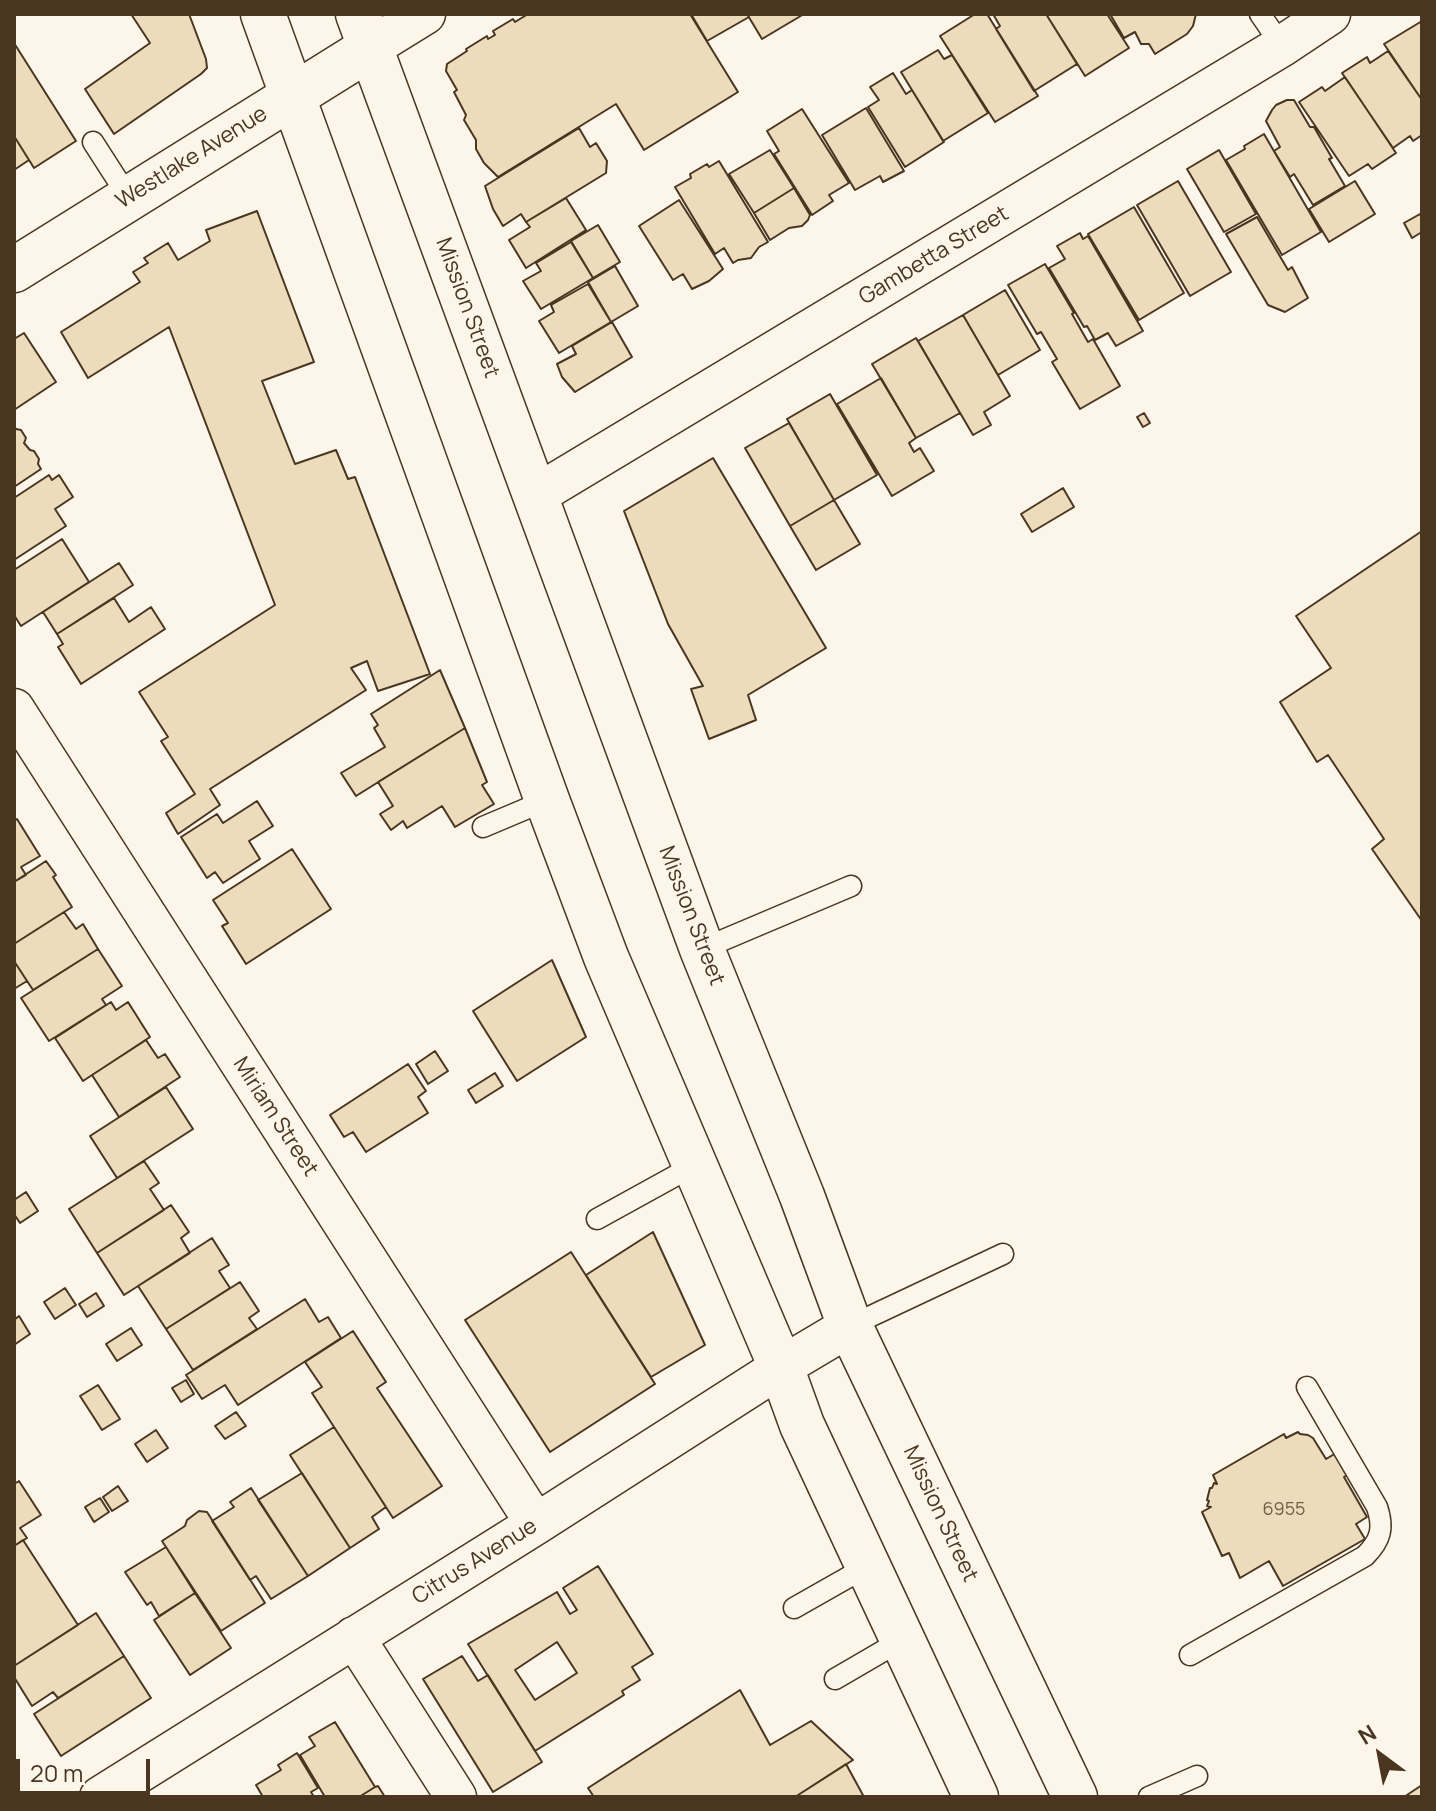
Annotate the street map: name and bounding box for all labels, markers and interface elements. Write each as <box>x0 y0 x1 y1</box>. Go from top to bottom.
street label: Westlake Avenue <box>112 101 272 215</box>
street label: Gambetta Street <box>854 201 1014 311</box>
street label: Mission Street <box>429 234 505 382</box>
street label: Mission Street <box>652 843 730 989</box>
street label: Miriam Street <box>227 1053 323 1181</box>
street label: Mission Street <box>897 1442 983 1586</box>
house number: 6955 <box>1263 1499 1305 1521</box>
street label: Citrus Avenue <box>408 1513 542 1611</box>
north arrow <box>1340 1715 1420 1795</box>
text: N <box>1353 1718 1382 1752</box>
scale bar <box>20 1743 154 1793</box>
text: 20 m <box>30 1756 83 1789</box>

